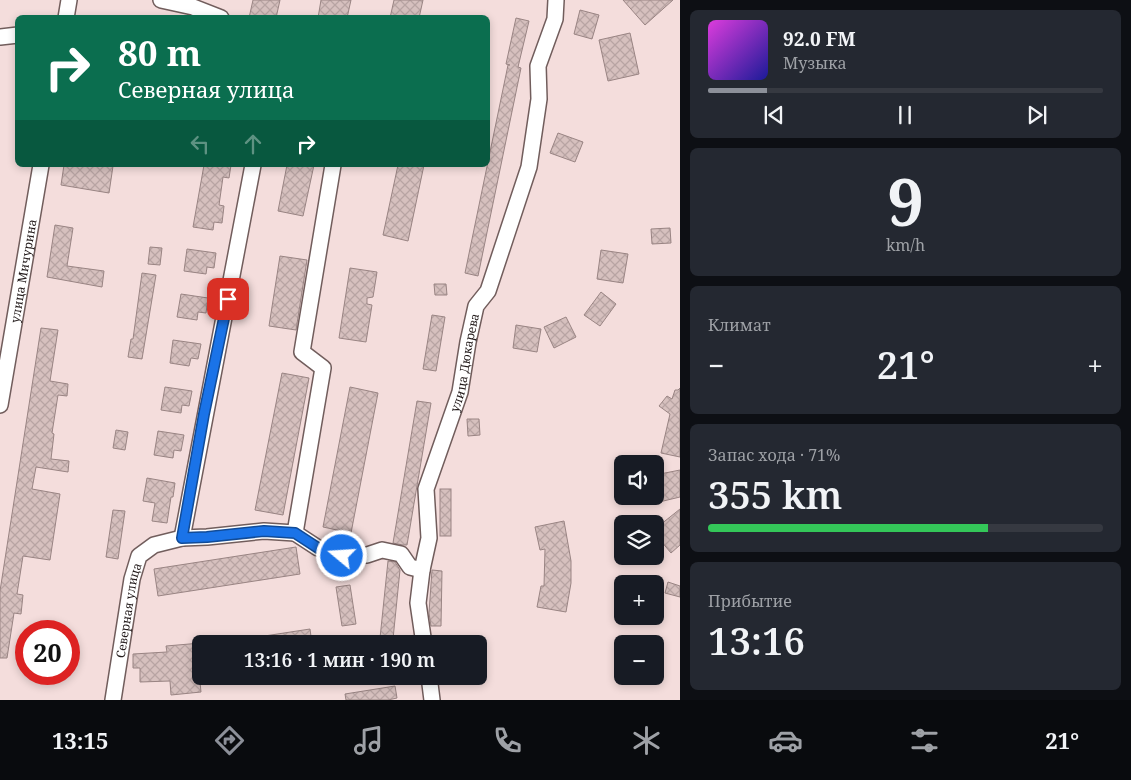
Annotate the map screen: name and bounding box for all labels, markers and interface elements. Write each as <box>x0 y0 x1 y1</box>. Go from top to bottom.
text: 92.0 FM <box>783 26 856 52</box>
text: 80 m <box>118 29 201 76</box>
icon: right <box>35 35 100 100</box>
text: Музыка <box>783 52 847 74</box>
text: Северная улица <box>118 74 295 104</box>
icon: previous <box>760 101 788 129</box>
icon: pause <box>891 101 919 129</box>
icon: next <box>1023 101 1051 129</box>
icon: left <box>186 130 214 158</box>
icon: ahead <box>239 130 267 158</box>
icon: right <box>292 130 320 158</box>
text: 9 <box>887 157 924 245</box>
street label: улица Мичурина <box>6 218 40 324</box>
text: km/h <box>886 234 925 256</box>
pin <box>207 278 249 320</box>
icon: arrive <box>214 285 242 313</box>
street label: улица Дюкарева <box>445 311 483 414</box>
text: Климат <box>708 314 771 336</box>
text: 21° <box>877 338 935 390</box>
text: − <box>708 346 724 384</box>
text: + <box>1087 346 1103 384</box>
text: Запас хода · 71% <box>708 444 840 466</box>
map controls <box>614 455 664 685</box>
button: sound <box>614 455 664 505</box>
text: 355 km <box>708 468 842 520</box>
button: layers <box>614 515 664 565</box>
position arrow <box>315 529 367 581</box>
street label: Северная улица <box>111 560 145 659</box>
button: + <box>614 575 664 625</box>
text: Прибытие <box>708 590 792 612</box>
text: 13:16 <box>708 614 805 666</box>
speed limit sign: 20 <box>15 620 80 685</box>
button: − <box>614 635 664 685</box>
text: 13:16 · 1 мин · 190 m <box>244 647 435 673</box>
icon: directions <box>212 723 247 758</box>
icon: music <box>351 723 386 758</box>
icon: phone <box>490 723 525 758</box>
icon: climate <box>629 723 664 758</box>
icon: car <box>768 723 803 758</box>
icon: filters <box>907 723 942 758</box>
text: 13:15 <box>52 725 108 755</box>
text: 21° <box>1045 725 1079 755</box>

